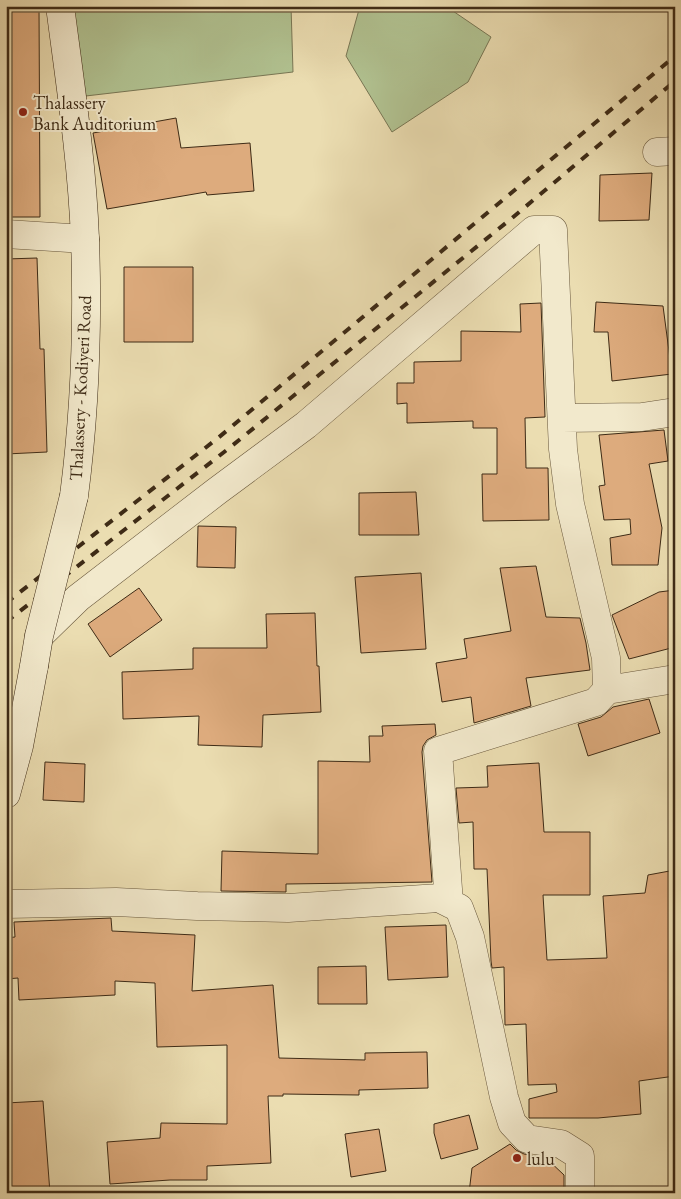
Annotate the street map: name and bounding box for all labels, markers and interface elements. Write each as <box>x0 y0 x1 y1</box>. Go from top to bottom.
place label: Thalassery Bank Auditorium <box>33 91 156 135</box>
marker: Thalassery Bank Auditorium <box>17 106 29 118</box>
street label: Thalassery - Kodiyeri Road <box>64 294 96 481</box>
place label: lulu <box>527 1147 555 1170</box>
marker: lulu <box>511 1152 523 1164</box>

